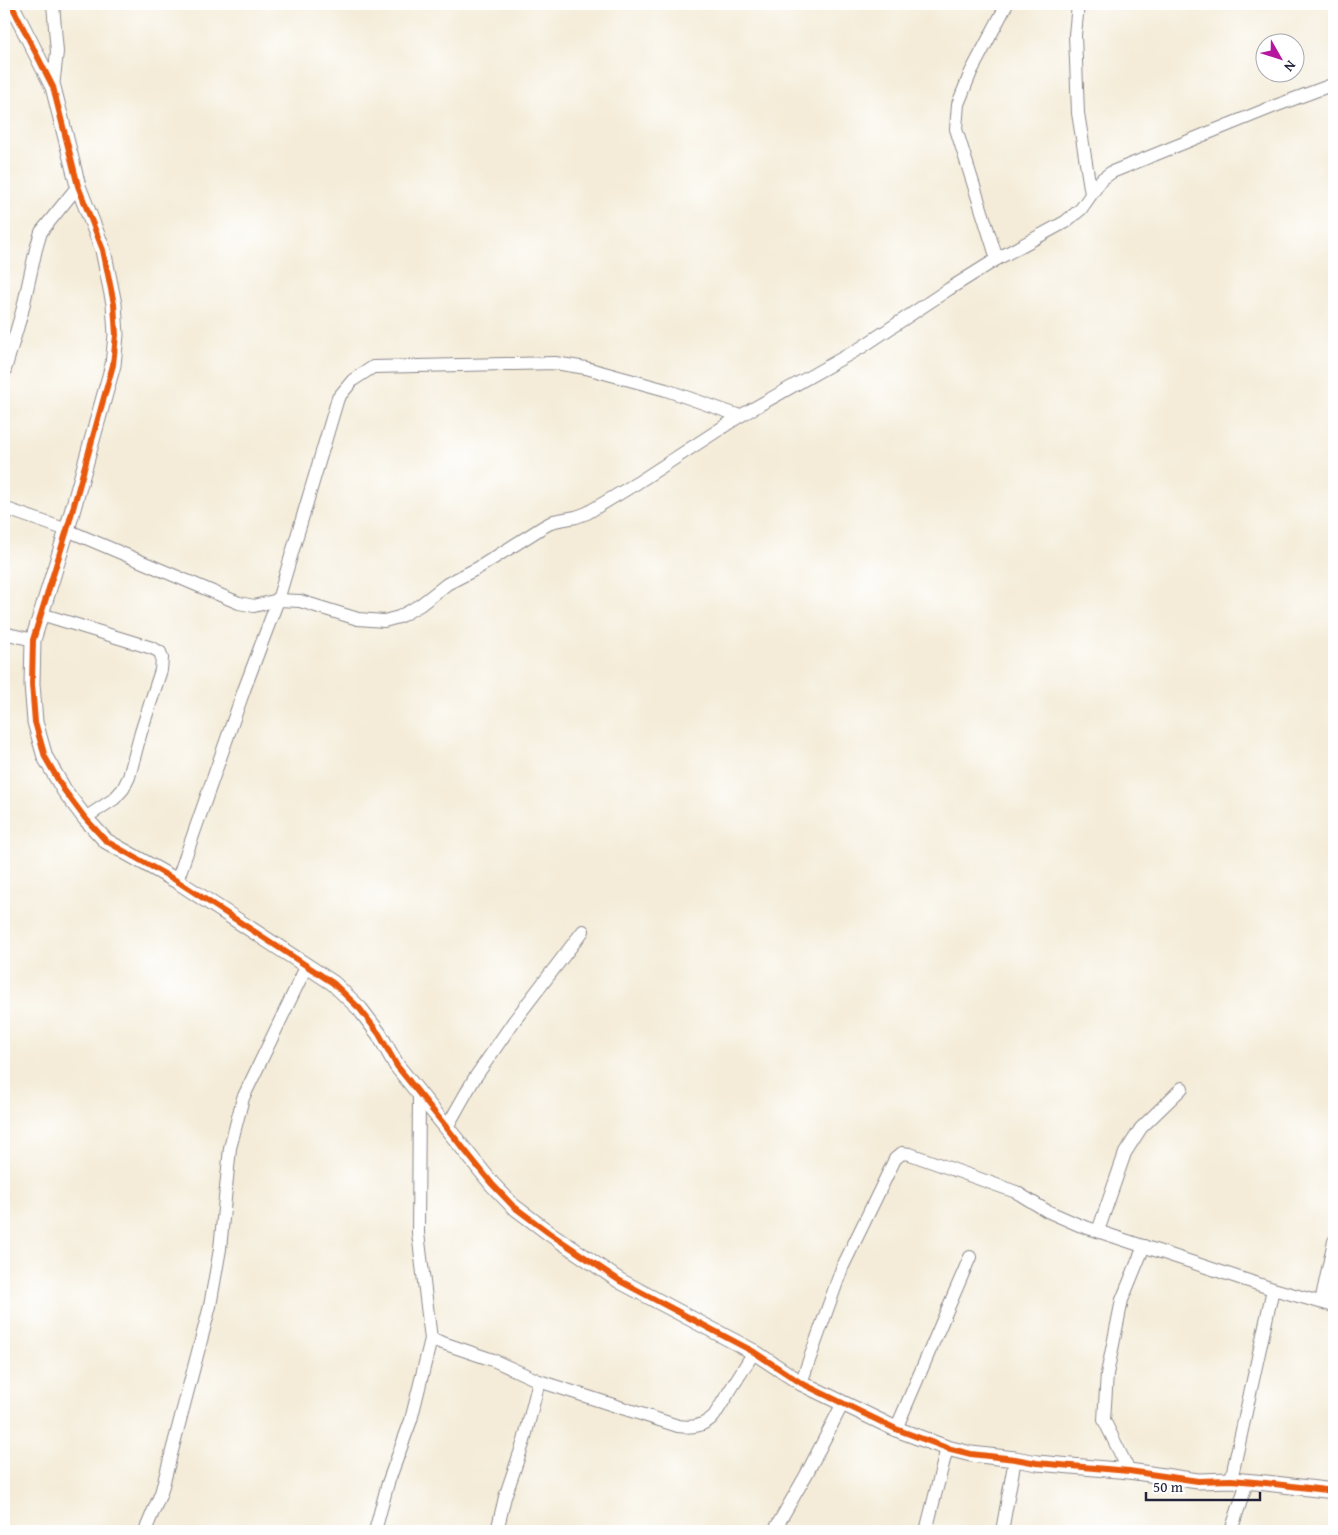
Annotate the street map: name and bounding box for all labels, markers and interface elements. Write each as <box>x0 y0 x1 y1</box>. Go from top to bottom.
north arrow <box>1256 32 1306 82</box>
text: N <box>1279 56 1301 77</box>
scale bar <box>1146 1470 1259 1502</box>
text: 50 m <box>1153 1476 1184 1497</box>

